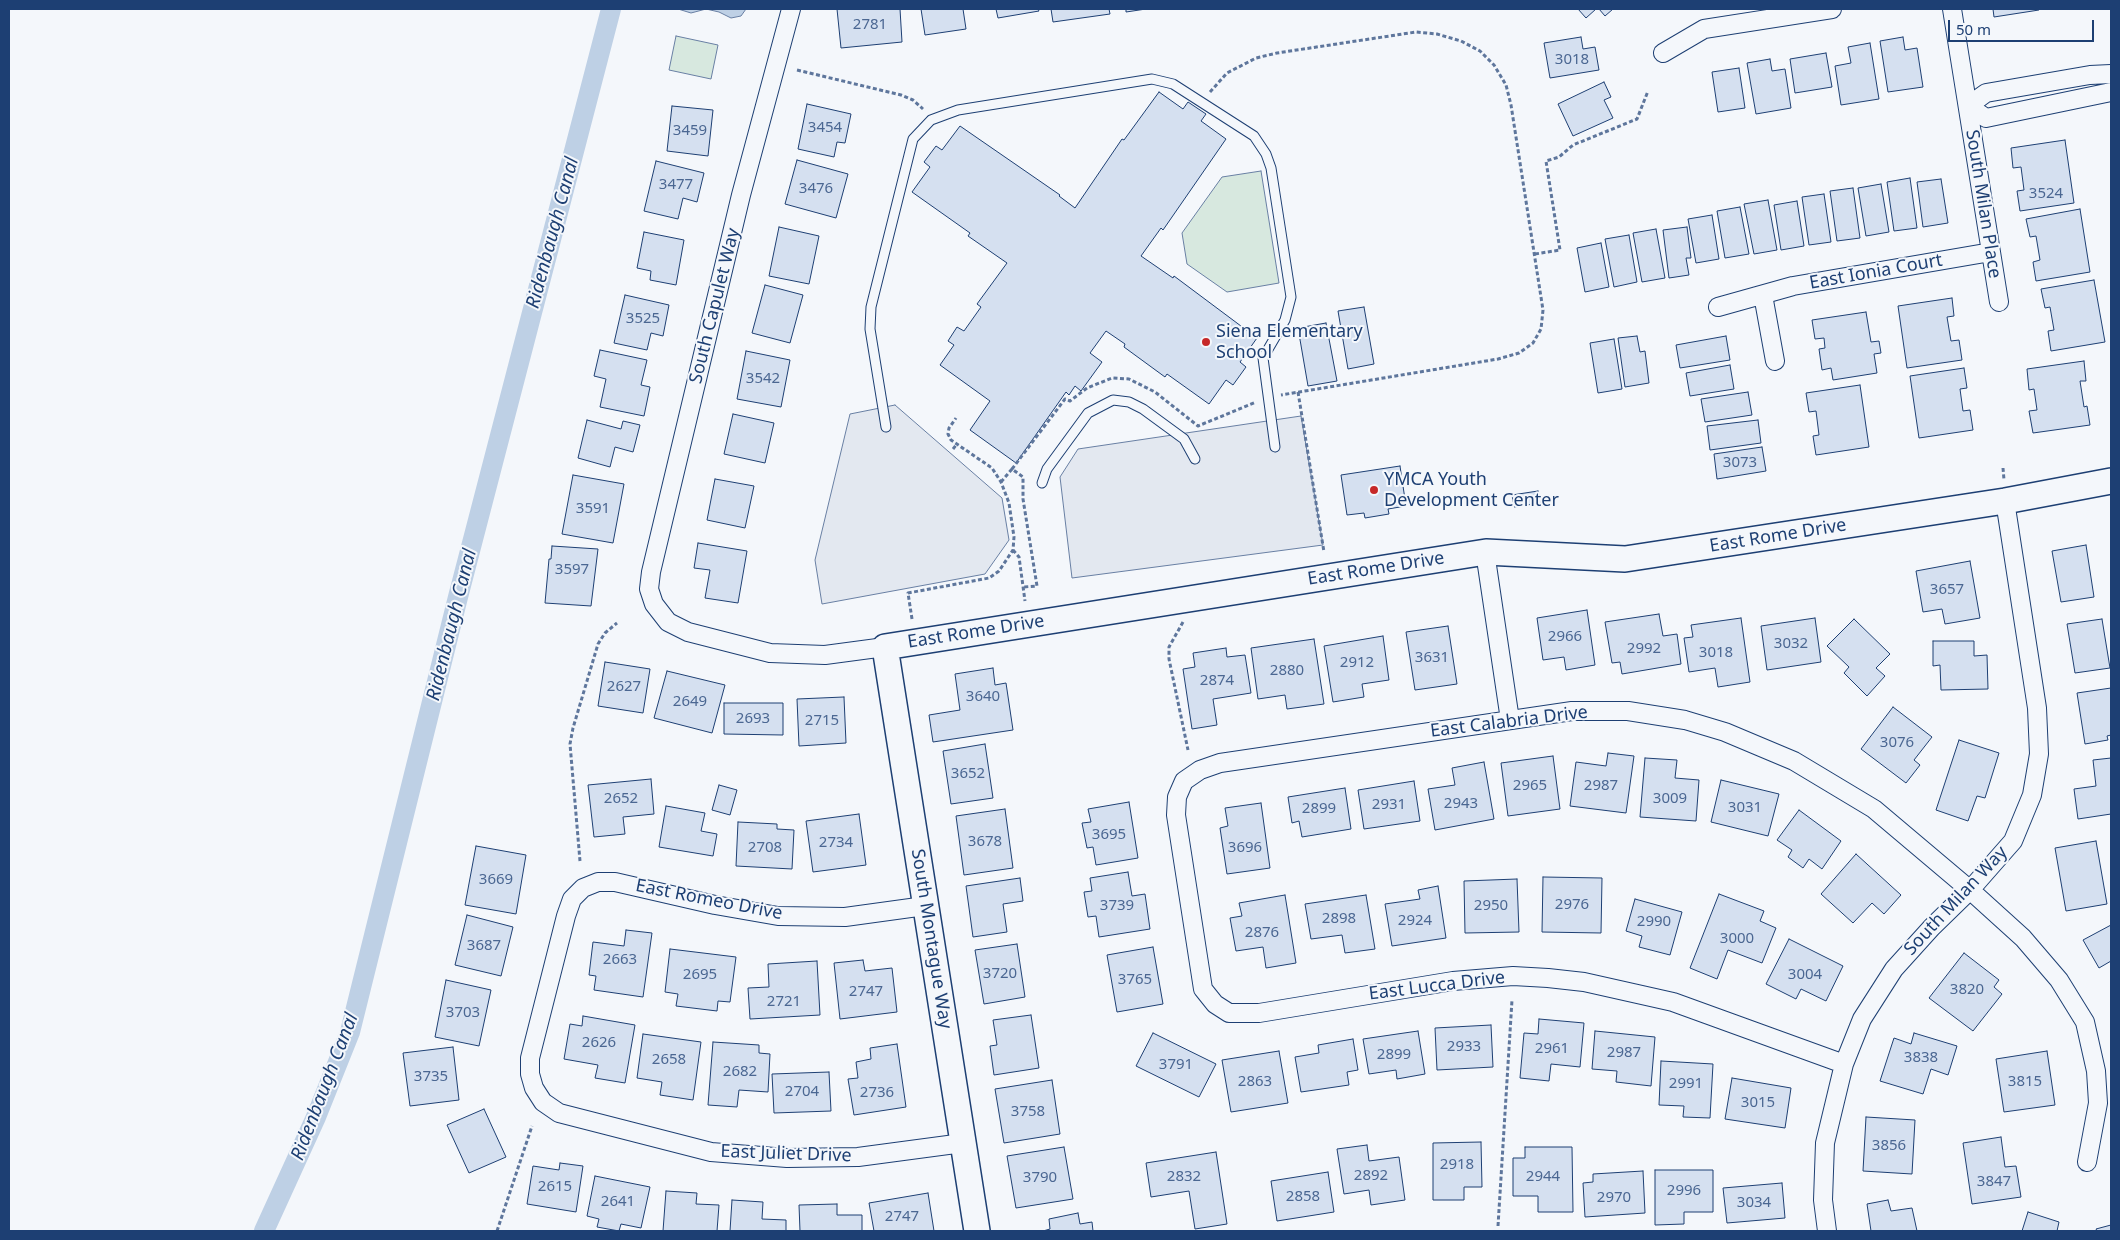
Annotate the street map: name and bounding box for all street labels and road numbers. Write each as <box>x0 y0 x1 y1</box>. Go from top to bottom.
street label: South Milan Place <box>1961 128 2005 280</box>
street label: South Capulet Way <box>685 226 745 386</box>
street label: East Ionia Court <box>1808 250 1944 294</box>
street label: East Rome Drive <box>1708 515 1848 557</box>
street label: East Rome Drive <box>1306 548 1446 590</box>
street label: East Rome Drive <box>906 611 1046 653</box>
street label: East Calabria Drive <box>1429 702 1589 742</box>
street label: South Milan Way <box>1900 842 2012 960</box>
street label: South Montague Way <box>906 848 956 1030</box>
street label: East Romeo Drive <box>634 875 784 925</box>
street label: East Lucca Drive <box>1368 967 1506 1005</box>
street label: East Juliet Drive <box>720 1141 852 1167</box>

